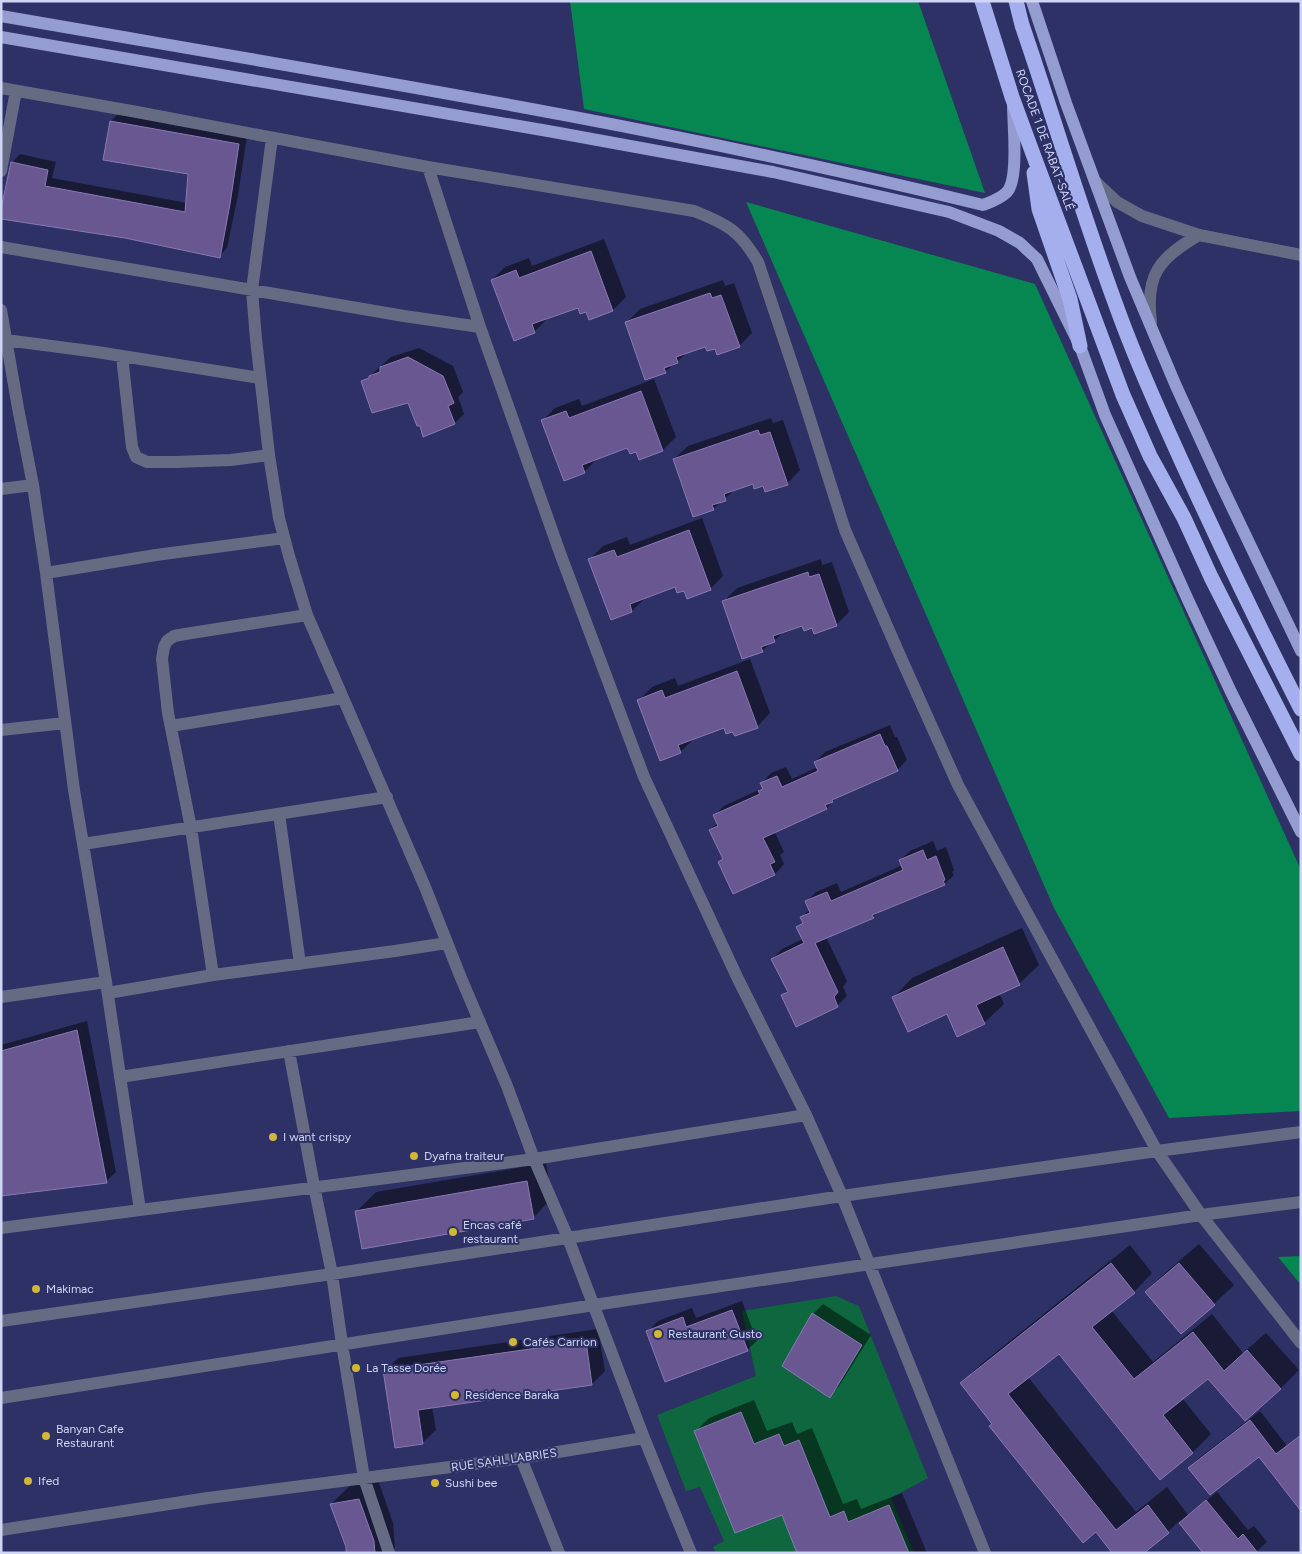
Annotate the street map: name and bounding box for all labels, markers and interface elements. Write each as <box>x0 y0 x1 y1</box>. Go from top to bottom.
street label: ROCADE 1 DE RABAT-SALÉ <box>1013 67 1077 213</box>
place label: I want crispy <box>283 1130 352 1144</box>
marker: I want crispy <box>267 1131 279 1143</box>
place label: Dyafna traiteur <box>424 1149 504 1163</box>
marker: Dyafna traiteur <box>408 1150 420 1162</box>
place label: Encas café restaurant <box>463 1218 522 1246</box>
marker: Encas café restaurant <box>447 1226 459 1238</box>
place label: Makimac <box>46 1282 94 1296</box>
marker: Makimac <box>30 1283 42 1295</box>
place label: Restaurant Gusto <box>668 1327 762 1341</box>
marker: Restaurant Gusto <box>652 1328 664 1340</box>
place label: Cafés Carrion <box>523 1335 597 1349</box>
marker: Cafés Carrion <box>507 1336 519 1348</box>
place label: La Tasse Dorée <box>366 1361 447 1375</box>
marker: La Tasse Dorée <box>350 1362 362 1374</box>
place label: Residence Baraka <box>465 1388 559 1402</box>
marker: Residence Baraka <box>449 1389 461 1401</box>
place label: Banyan Cafe Restaurant <box>56 1422 124 1450</box>
marker: Banyan Cafe Restaurant <box>40 1430 52 1442</box>
street label: RUE SAHL LABRIES <box>450 1446 558 1474</box>
place label: Ifed <box>38 1474 59 1488</box>
marker: Ifed <box>22 1475 34 1487</box>
place label: Sushi bee <box>445 1476 498 1490</box>
marker: Sushi bee <box>429 1477 441 1489</box>

